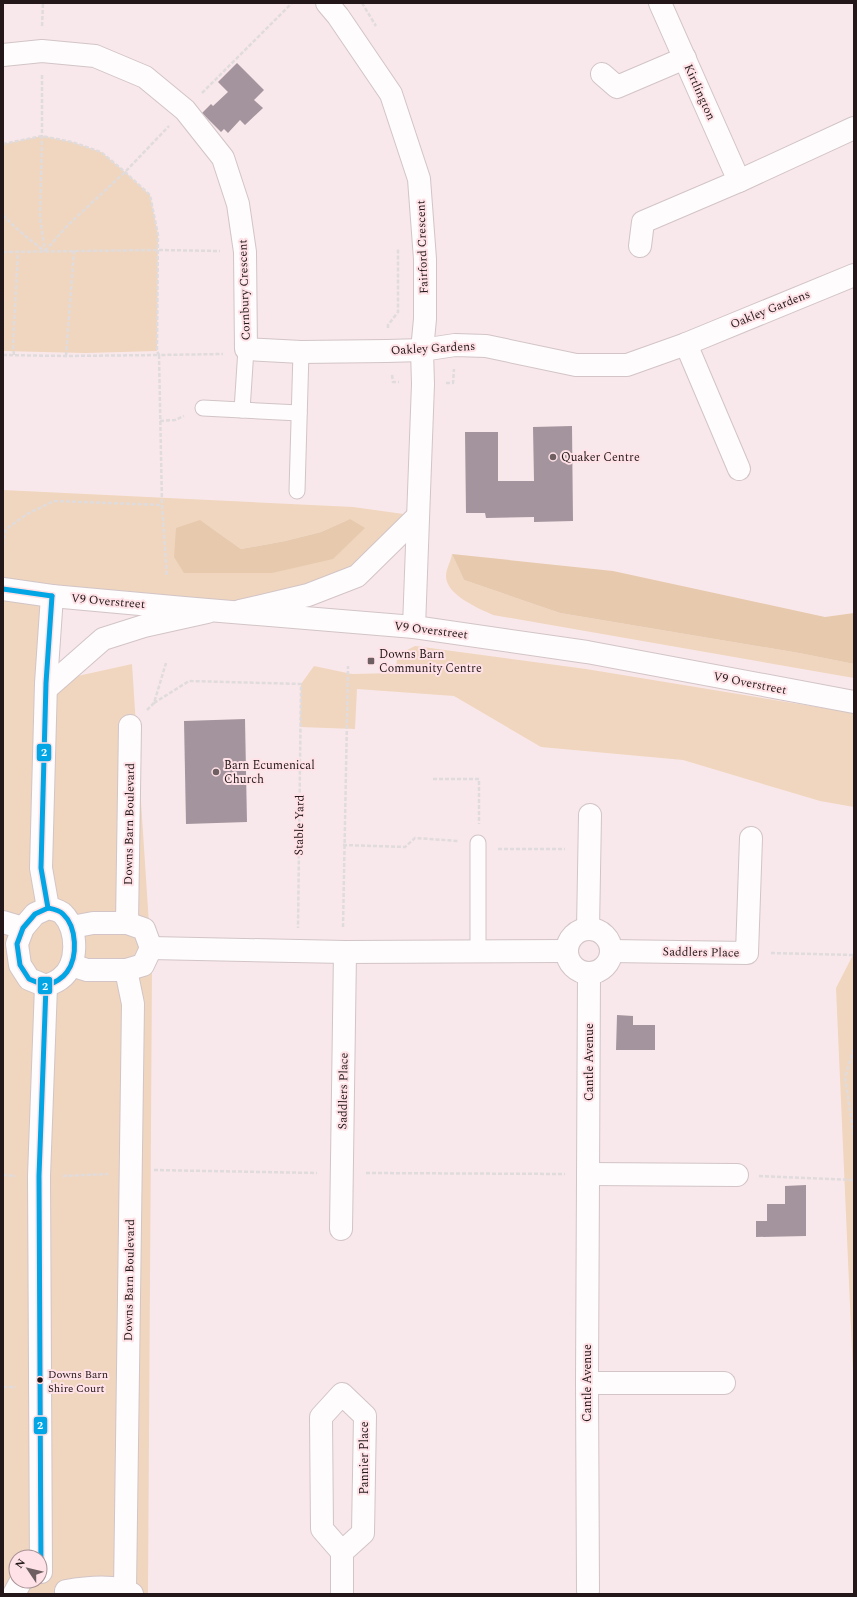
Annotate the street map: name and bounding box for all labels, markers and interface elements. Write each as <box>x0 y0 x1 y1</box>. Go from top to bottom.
street label: Kirtlington <box>679 61 720 123</box>
street label: Fairford Crescent <box>411 200 434 294</box>
street label: Cornbury Crescent <box>233 239 256 341</box>
street label: Oakley Gardens <box>727 285 813 334</box>
street label: Oakley Gardens <box>390 337 476 360</box>
place label: Quaker Centre <box>561 448 640 467</box>
marker: Quaker Centre <box>548 452 558 462</box>
street label: V9 Overstreet <box>70 589 146 614</box>
street label: V9 Overstreet <box>393 617 469 644</box>
place label: Downs Barn Community Centre <box>379 645 482 678</box>
marker: Downs Barn Community Centre <box>366 656 376 666</box>
street label: V9 Overstreet <box>712 667 788 700</box>
line badge: 2 <box>36 743 52 762</box>
text: 2 <box>41 744 47 761</box>
place label: Barn Ecumenical Church <box>224 756 315 789</box>
street label: Downs Barn Boulevard <box>119 762 140 885</box>
marker: Barn Ecumenical Church <box>211 767 221 777</box>
street label: Stable Yard <box>289 794 310 856</box>
street label: Saddlers Place <box>662 942 740 963</box>
line badge: 2 <box>37 976 53 995</box>
text: 2 <box>42 978 48 995</box>
street label: Cantle Avenue <box>580 1023 599 1101</box>
street label: Saddlers Place <box>333 1052 354 1130</box>
street label: Downs Barn Boulevard <box>119 1218 140 1341</box>
street label: Cantle Avenue <box>578 1344 597 1422</box>
place label: Downs Barn Shire Court <box>48 1366 108 1397</box>
marker: Downs Barn Shire Court <box>35 1375 45 1385</box>
line badge: 2 <box>33 1416 48 1435</box>
text: 2 <box>37 1417 43 1434</box>
street label: Pannier Place <box>355 1421 374 1495</box>
north arrow <box>8 1549 48 1589</box>
text: N <box>11 1555 30 1572</box>

